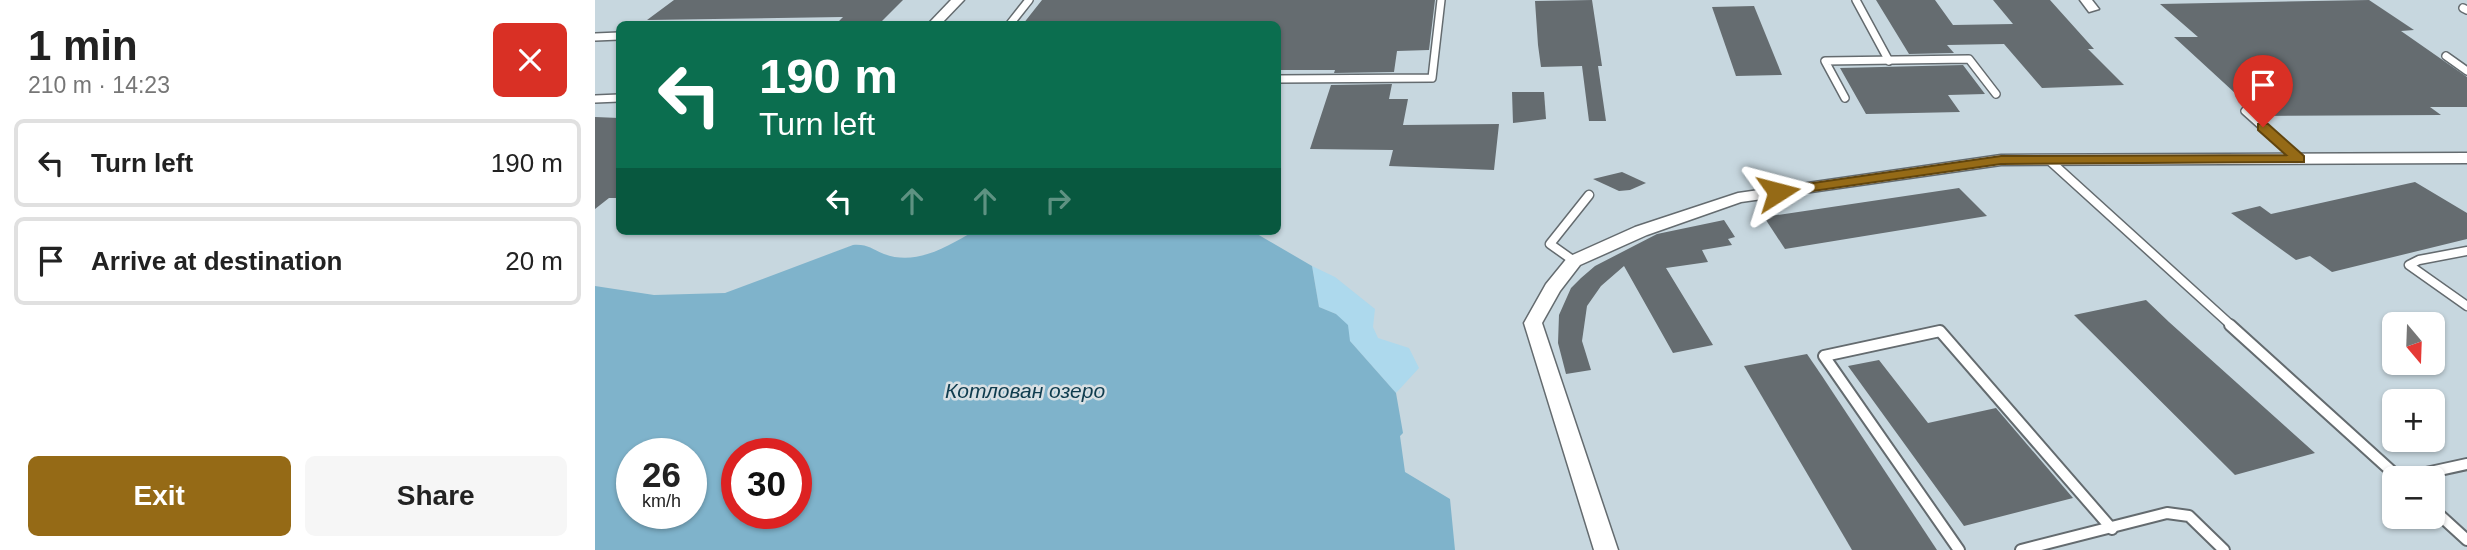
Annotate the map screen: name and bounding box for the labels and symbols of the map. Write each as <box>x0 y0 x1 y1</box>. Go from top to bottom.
pin <box>2233 55 2293 127</box>
position arrow <box>1741 155 1815 229</box>
north arrow <box>2382 312 2445 374</box>
water label: Котлован озеро <box>945 379 1105 402</box>
speed limit sign: 30 <box>721 438 812 529</box>

